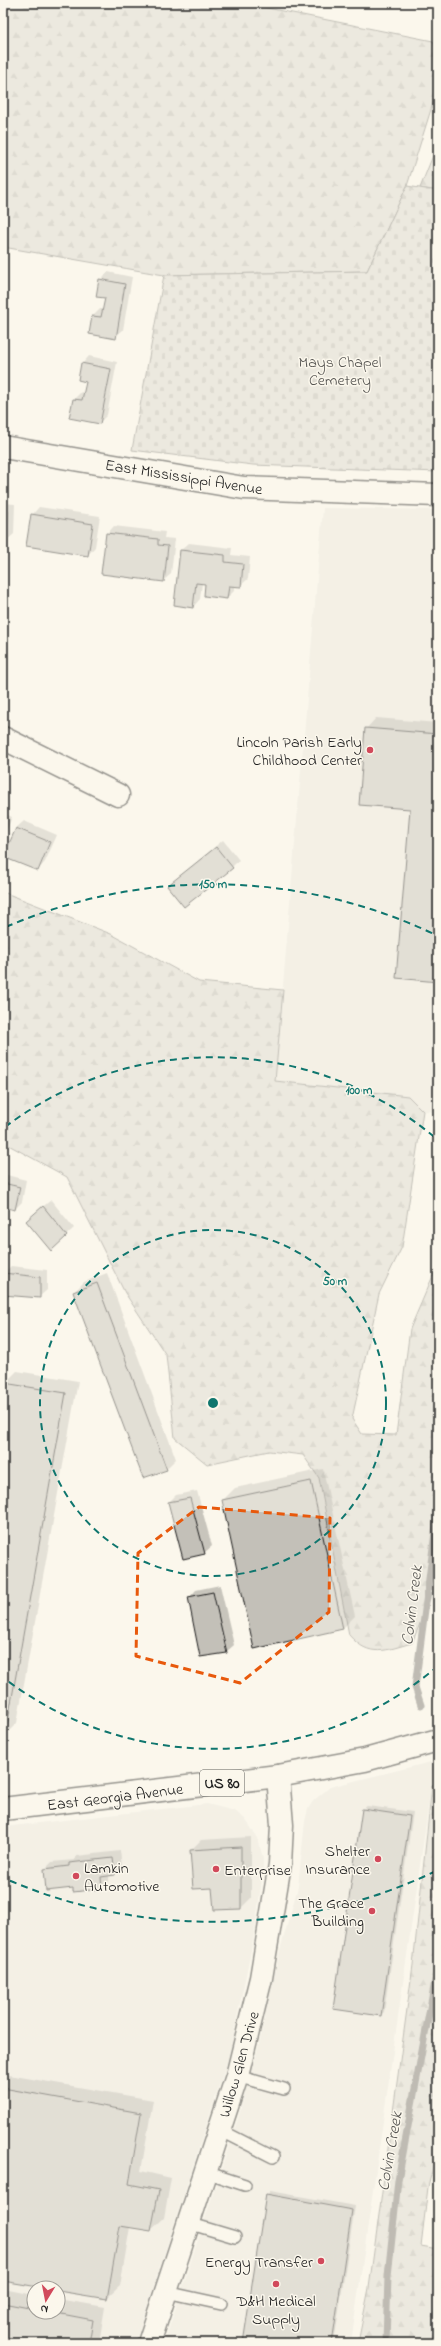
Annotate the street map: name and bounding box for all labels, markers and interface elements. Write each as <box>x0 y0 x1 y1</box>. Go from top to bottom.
park label: Mays Chapel Cemetery <box>299 351 382 393</box>
street label: East Mississippi Avenue <box>103 454 265 502</box>
place label: Lincoln Parish Early Childhood Center <box>236 731 362 773</box>
marker: Lincoln Parish Early Childhood Center <box>365 745 375 755</box>
text: 150 m <box>199 876 228 894</box>
text: 100 m <box>346 1082 373 1100</box>
text: 50 m <box>323 1273 348 1291</box>
centre of rings <box>206 1396 220 1410</box>
water label: Colvin Creek <box>395 1562 430 1646</box>
road number: US 80 <box>200 1770 244 1796</box>
street label: East Georgia Avenue <box>46 1778 185 1818</box>
place label: Shelter Insurance <box>305 1840 371 1882</box>
marker: Shelter Insurance <box>373 1854 383 1864</box>
place label: Lamkin Automotive <box>84 1857 160 1899</box>
place label: Enterprise <box>224 1859 292 1883</box>
marker: Enterprise <box>211 1864 221 1874</box>
marker: Lamkin Automotive <box>71 1871 81 1881</box>
place label: The Grace Building <box>298 1892 365 1934</box>
marker: The Grace Building <box>367 1906 377 1916</box>
street label: Willow Glen Drive <box>213 2008 267 2120</box>
water label: Colvin Creek <box>371 2108 410 2193</box>
place label: Energy Transfer <box>205 2251 313 2275</box>
marker: Energy Transfer <box>316 2256 326 2266</box>
marker: D&H Medical Supply <box>271 2279 281 2289</box>
north arrow <box>26 2280 66 2320</box>
place label: D&H Medical Supply <box>235 2290 316 2332</box>
text: N <box>39 2300 49 2317</box>

